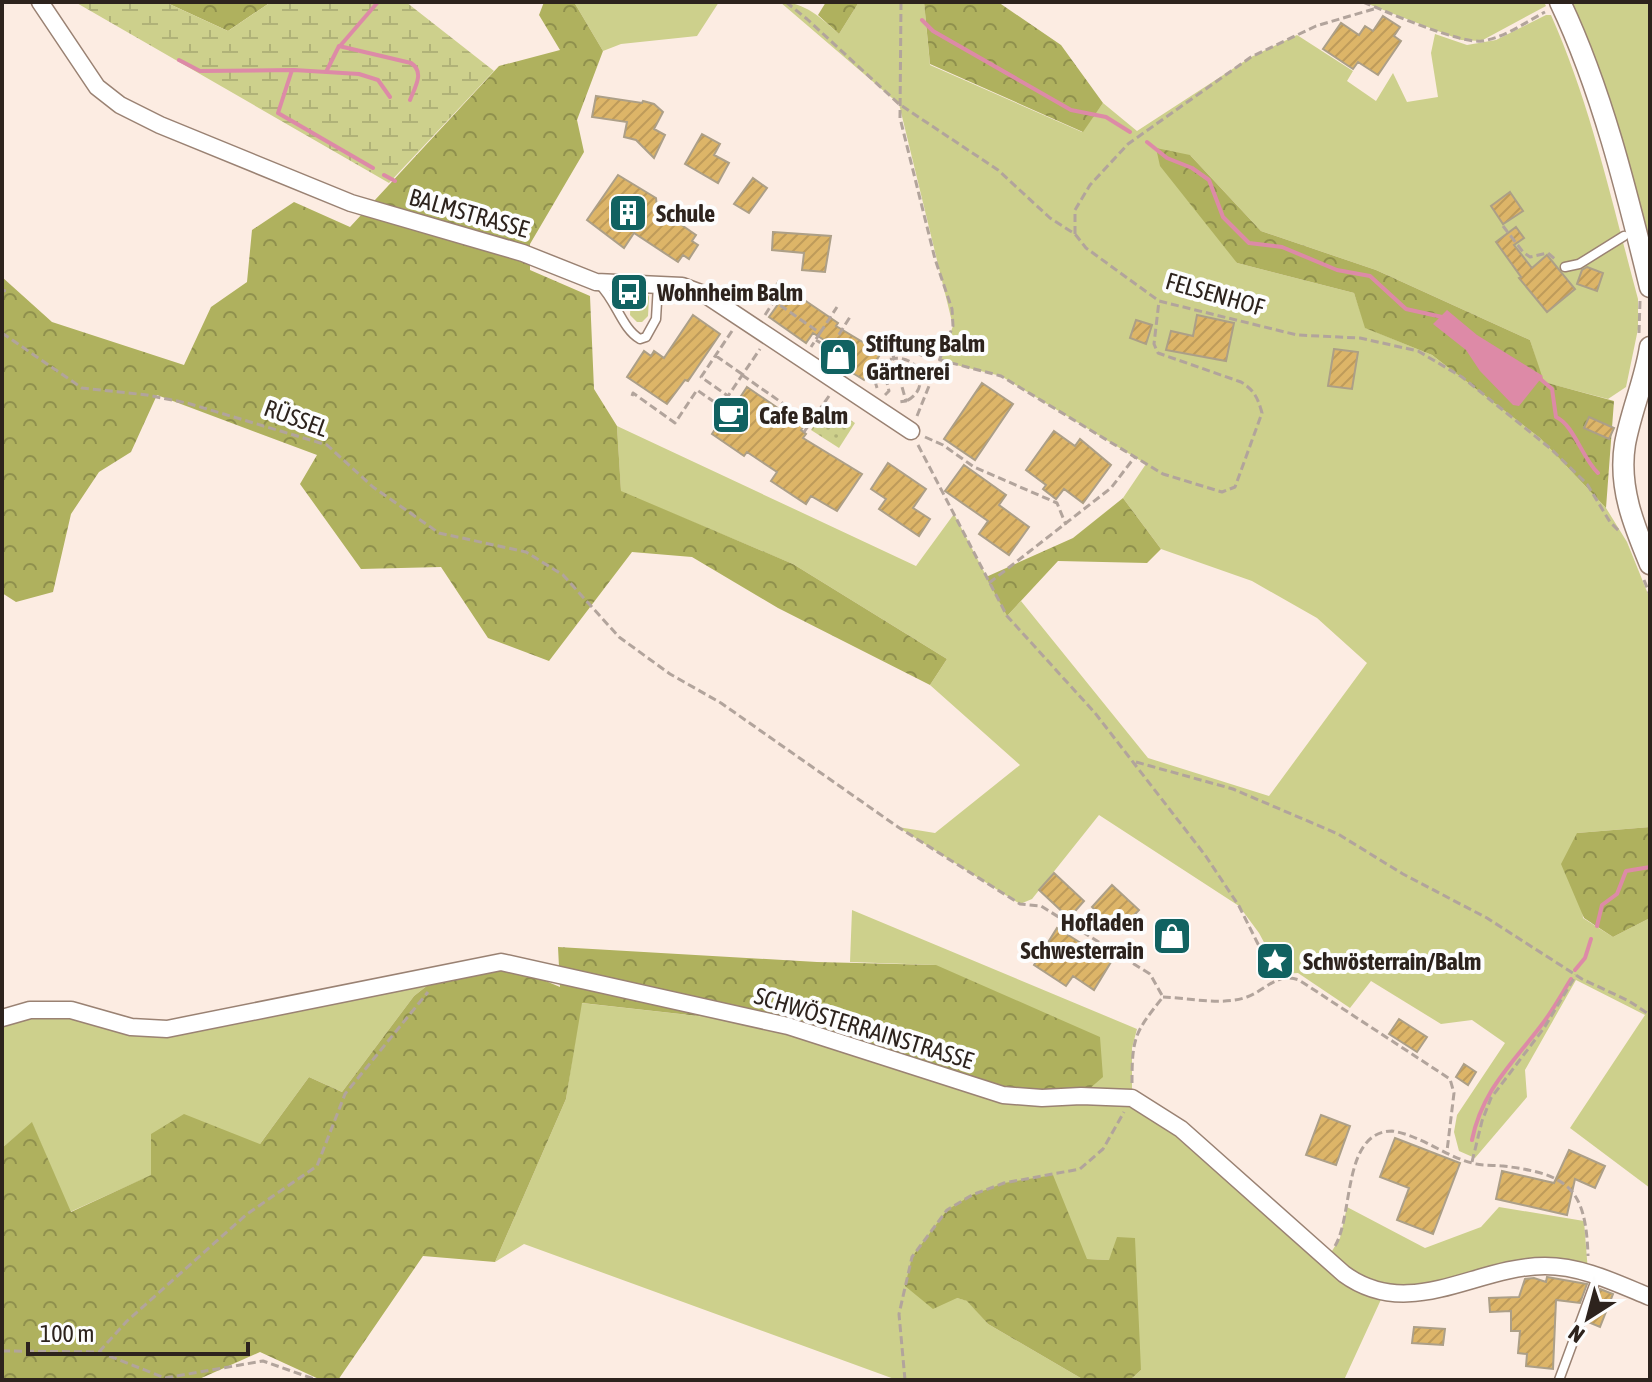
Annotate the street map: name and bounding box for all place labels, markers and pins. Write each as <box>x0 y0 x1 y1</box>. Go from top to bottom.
building icon: Schule <box>607 192 649 234</box>
place label: Schule <box>656 200 715 227</box>
bus stop icon: Wohnheim Balm <box>608 271 650 313</box>
place label: Wohnheim Balm <box>656 279 803 306</box>
place label: Stiftung Balm Gärtnerei <box>866 330 985 385</box>
shop icon: Stiftung Balm Gärtnerei <box>817 336 859 378</box>
cafe icon: Cafe Balm <box>710 394 752 436</box>
place label: Cafe Balm <box>759 402 848 429</box>
place label: Hofladen Schwesterrain <box>1020 909 1144 964</box>
shop icon: Hofladen Schwesterrain <box>1151 915 1193 957</box>
place icon: Schwösterrain/Balm <box>1254 940 1296 982</box>
place label: Schwösterrain/Balm <box>1303 948 1481 975</box>

